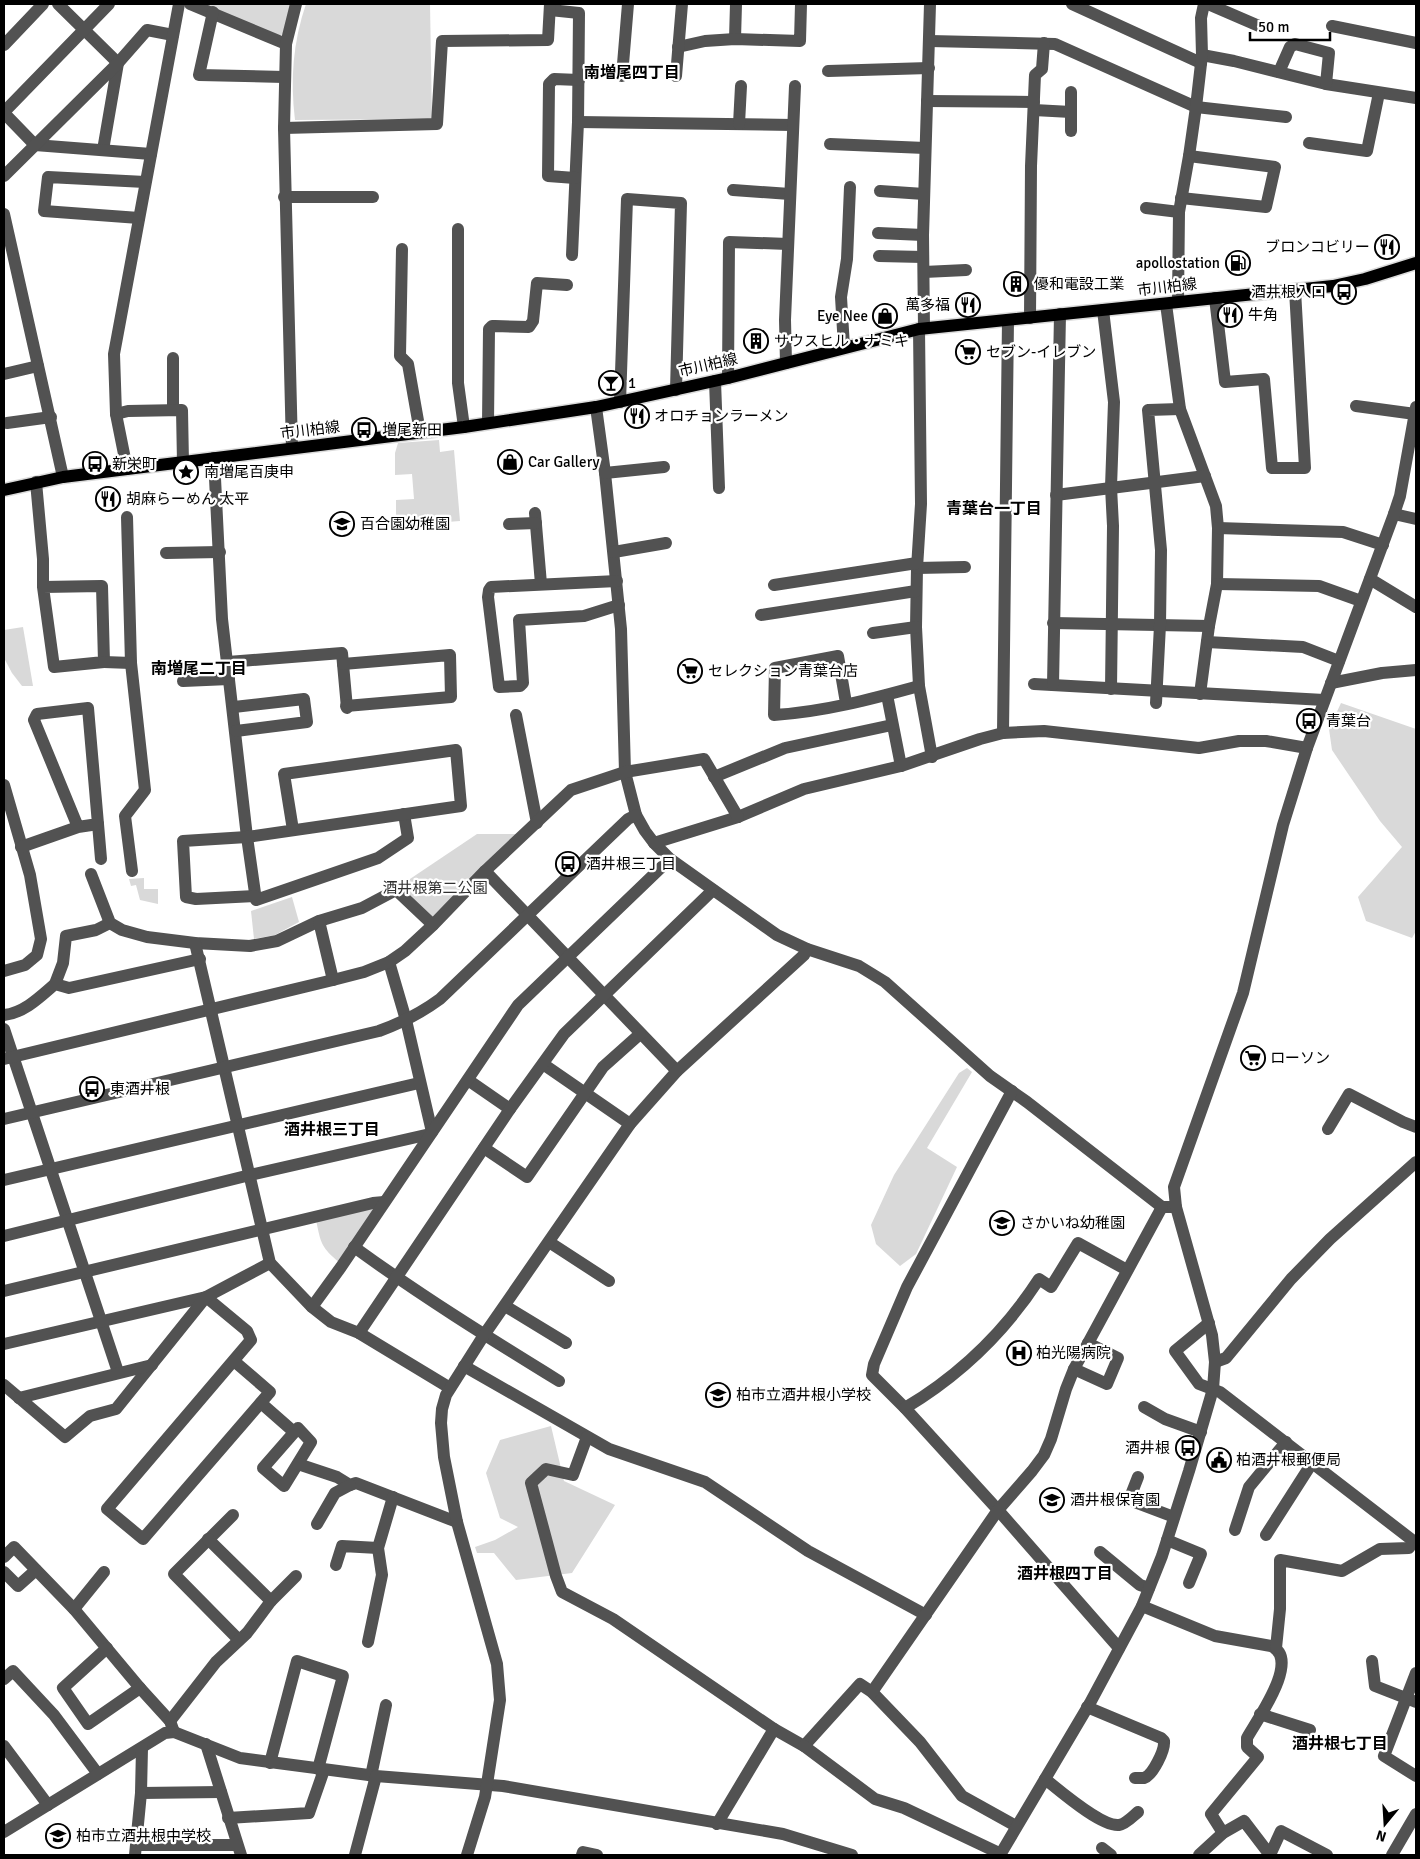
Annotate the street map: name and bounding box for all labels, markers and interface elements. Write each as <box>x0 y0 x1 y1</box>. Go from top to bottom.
scale bar <box>1250 10 1330 42</box>
text: 50 m <box>1258 18 1289 36</box>
district label: 南増尾四丁目 <box>584 63 680 83</box>
restaurant icon: ブロンコビリー <box>1374 234 1400 260</box>
place label: ブロンコビリー <box>1265 238 1370 256</box>
fuel station icon: apollostation <box>1225 250 1251 276</box>
place label: apollostation <box>1136 254 1220 272</box>
building icon: 優和電設工業 <box>1003 271 1029 297</box>
street label: 市川柏線 <box>1136 274 1198 300</box>
place label: 優和電設工業 <box>1034 275 1124 293</box>
bus stop icon: 酒井根入口 <box>1331 279 1357 305</box>
place label: 酒井根入口 <box>1251 283 1326 301</box>
restaurant icon: 萬多福 <box>955 292 981 318</box>
place label: 萬多福 <box>905 296 950 314</box>
restaurant icon: 牛角 <box>1217 302 1243 328</box>
shop icon: Eye Nee <box>872 303 898 329</box>
place label: 牛角 <box>1248 306 1278 324</box>
place label: Eye Nee <box>817 307 868 325</box>
building icon: サウスヒル・ナミキ <box>743 328 769 354</box>
place label: サウスヒル・ナミキ <box>774 332 909 350</box>
supermarket icon: セブン-イレブン <box>955 339 981 365</box>
place label: セブン-イレブン <box>986 343 1096 361</box>
street label: 市川柏線 <box>677 349 739 381</box>
bar icon: 1 <box>598 370 624 396</box>
place label: 1 <box>628 374 636 392</box>
restaurant icon: オロチョンラーメン <box>624 403 650 429</box>
place label: オロチョンラーメン <box>654 407 788 425</box>
street label: 市川柏線 <box>279 417 341 443</box>
bus stop icon: 増尾新田 <box>351 417 377 443</box>
place label: 増尾新田 <box>382 421 442 439</box>
shop icon: Car Gallery <box>497 449 523 475</box>
bus stop icon: 新栄町 <box>82 451 108 477</box>
place label: Car Gallery <box>528 453 600 471</box>
place label: 新栄町 <box>112 455 157 473</box>
place icon: 南増尾百庚申 <box>173 459 199 485</box>
place label: 南増尾百庚申 <box>204 463 294 481</box>
restaurant icon: 胡麻らーめん 太平 <box>95 486 121 512</box>
place label: 胡麻らーめん 太平 <box>126 490 249 508</box>
district label: 青葉台一丁目 <box>946 499 1042 519</box>
school or university icon: 百合園幼稚園 <box>329 511 355 537</box>
place label: 百合園幼稚園 <box>360 515 450 533</box>
supermarket icon: セレクション青葉台店 <box>677 658 703 684</box>
district label: 南増尾二丁目 <box>151 659 247 679</box>
place label: セレクション青葉台店 <box>708 662 858 680</box>
bus stop icon: 青葉台 <box>1296 708 1322 734</box>
place label: 青葉台 <box>1326 712 1371 730</box>
bus stop icon: 酒井根三丁目 <box>555 851 581 877</box>
place label: 酒井根三丁目 <box>586 855 676 873</box>
park label: 酒井根第二公園 <box>382 879 488 897</box>
supermarket icon: ローソン <box>1240 1045 1266 1071</box>
place label: ローソン <box>1270 1049 1330 1067</box>
bus stop icon: 東酒井根 <box>79 1076 105 1102</box>
place label: 東酒井根 <box>110 1080 170 1098</box>
district label: 酒井根三丁目 <box>284 1120 380 1140</box>
school or university icon: さかいね幼稚園 <box>989 1210 1015 1236</box>
place label: さかいね幼稚園 <box>1020 1214 1125 1232</box>
hospital icon: 柏光陽病院 <box>1006 1340 1032 1366</box>
place label: 柏光陽病院 <box>1036 1344 1111 1362</box>
school or university icon: 柏市立酒井根小学校 <box>705 1382 731 1408</box>
place label: 柏市立酒井根小学校 <box>736 1386 871 1404</box>
bus stop icon: 酒井根 <box>1175 1435 1201 1461</box>
place label: 酒井根 <box>1125 1439 1170 1457</box>
public building icon: 柏酒井根郵便局 <box>1206 1447 1232 1473</box>
place label: 柏酒井根郵便局 <box>1236 1451 1341 1469</box>
school or university icon: 酒井根保育園 <box>1039 1487 1065 1513</box>
place label: 酒井根保育園 <box>1070 1491 1160 1509</box>
district label: 酒井根四丁目 <box>1017 1564 1113 1584</box>
district label: 酒井根七丁目 <box>1292 1734 1388 1754</box>
north arrow <box>1360 1799 1410 1849</box>
school or university icon: 柏市立酒井根中学校 <box>45 1823 71 1849</box>
text: N <box>1374 1826 1388 1845</box>
place label: 柏市立酒井根中学校 <box>76 1827 211 1845</box>

